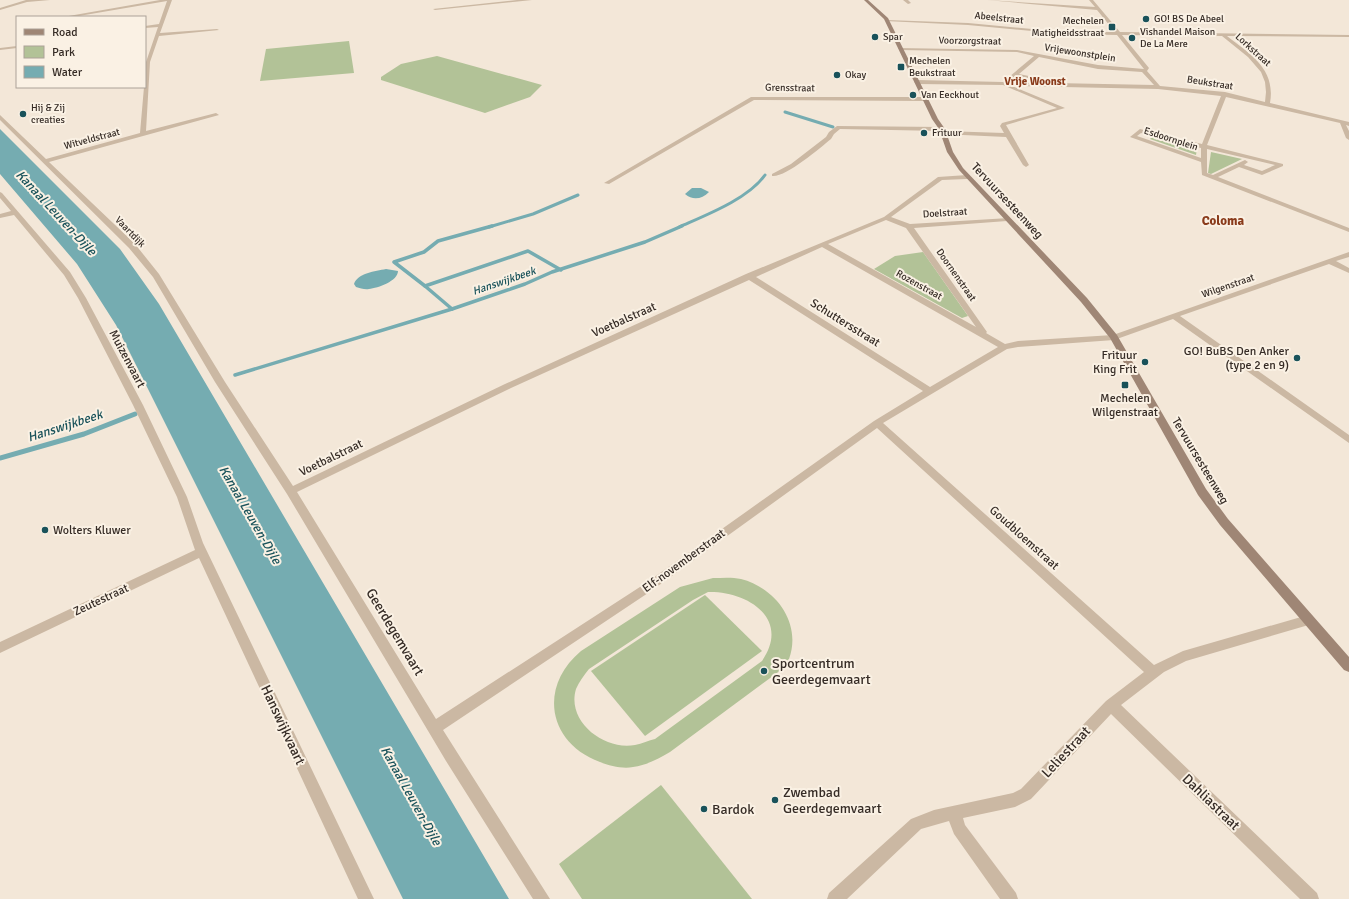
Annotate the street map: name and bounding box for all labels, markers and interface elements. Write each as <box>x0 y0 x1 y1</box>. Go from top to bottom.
street label: Abeelstraat <box>974 9 1025 27</box>
place label: GO! BS De Abeel <box>1154 13 1224 25</box>
marker: GO! BS De Abeel <box>1141 14 1151 24</box>
place label: Mechelen Matigheidsstraat <box>1032 15 1104 39</box>
legend <box>16 16 146 88</box>
marker: Mechelen Matigheidsstraat <box>1107 22 1117 32</box>
text: Road <box>52 25 78 40</box>
place label: Vishandel Maison De La Mere <box>1140 26 1215 50</box>
place label: Spar <box>883 31 903 43</box>
street label: Lorkstraat <box>1233 31 1274 69</box>
marker: Spar <box>870 32 880 42</box>
marker: Vishandel Maison De La Mere <box>1127 33 1137 43</box>
street label: Voorzorgstraat <box>938 34 1002 48</box>
street label: Vrijewoonstplein <box>1044 41 1116 65</box>
text: Park <box>52 45 75 60</box>
place label: Mechelen Beukstraat <box>909 55 956 79</box>
marker: Mechelen Beukstraat <box>896 62 906 72</box>
text: Water <box>52 65 83 80</box>
place label: Okay <box>845 69 867 81</box>
marker: Okay <box>832 70 842 80</box>
street label: Beukstraat <box>1186 73 1234 93</box>
district label: Vrije Woonst <box>1004 75 1066 88</box>
street label: Grensstraat <box>765 82 815 94</box>
place label: Van Eeckhout <box>921 89 979 101</box>
marker: Van Eeckhout <box>908 90 918 100</box>
place label: Hij & Zij creaties <box>31 102 65 126</box>
marker: Hij & Zij creaties <box>18 109 28 119</box>
street label: Esdoornplein <box>1142 125 1200 153</box>
street label: Witveldstraat <box>63 126 122 152</box>
place label: Frituur <box>932 127 962 139</box>
marker: Frituur <box>919 128 929 138</box>
street label: Tervuursesteenweg <box>968 160 1046 242</box>
water label: Kanaal Leuven-Dijle <box>12 167 101 260</box>
street label: Doelstraat <box>922 205 968 221</box>
district label: Coloma <box>1202 213 1245 229</box>
street label: Vaartdijk <box>112 214 148 250</box>
street label: Doornenstraat <box>933 246 979 304</box>
water label: Hanswijkbeek <box>471 264 539 298</box>
street label: Rozenstraat <box>894 267 945 303</box>
street label: Wilgenstraat <box>1200 271 1256 301</box>
street label: Schuttersstraat <box>807 296 883 350</box>
street label: Voetbalstraat <box>590 299 658 341</box>
street label: Muizenvaart <box>105 327 149 391</box>
place label: GO! BuBS Den Anker (type 2 en 9) <box>1184 344 1290 373</box>
place label: Frituur King Frit <box>1093 348 1138 377</box>
marker: GO! BuBS Den Anker (type 2 en 9) <box>1292 353 1302 363</box>
marker: Frituur King Frit <box>1140 357 1150 367</box>
marker: Mechelen Wilgenstraat <box>1120 380 1130 390</box>
place label: Mechelen Wilgenstraat <box>1092 391 1158 420</box>
water label: Hanswijkbeek <box>26 406 106 446</box>
street label: Tervuursesteenweg <box>1168 415 1232 507</box>
street label: Voetbalstraat <box>297 436 365 480</box>
water label: Kanaal Leuven-Dijle <box>215 463 285 568</box>
street label: Goudbloemstraat <box>986 503 1062 573</box>
place label: Wolters Kluwer <box>53 523 131 538</box>
marker: Wolters Kluwer <box>40 525 50 535</box>
street label: Elf-novemberstraat <box>640 526 728 596</box>
street label: Zeutestraat <box>71 581 131 619</box>
street label: Geerdegemvaart <box>362 585 428 679</box>
place label: Sportcentrum Geerdegemvaart <box>772 655 871 688</box>
marker: Sportcentrum Geerdegemvaart <box>759 666 769 676</box>
street label: Hanswijkvaart <box>257 682 309 768</box>
street label: Leliestraat <box>1038 723 1094 781</box>
water label: Kanaal Leuven-Dijle <box>377 744 446 850</box>
street label: Dahliastraat <box>1179 770 1243 834</box>
place label: Zwembad Geerdegemvaart <box>783 784 882 817</box>
marker: Zwembad Geerdegemvaart <box>770 795 780 805</box>
place label: Bardok <box>712 801 754 818</box>
marker: Bardok <box>699 804 709 814</box>

